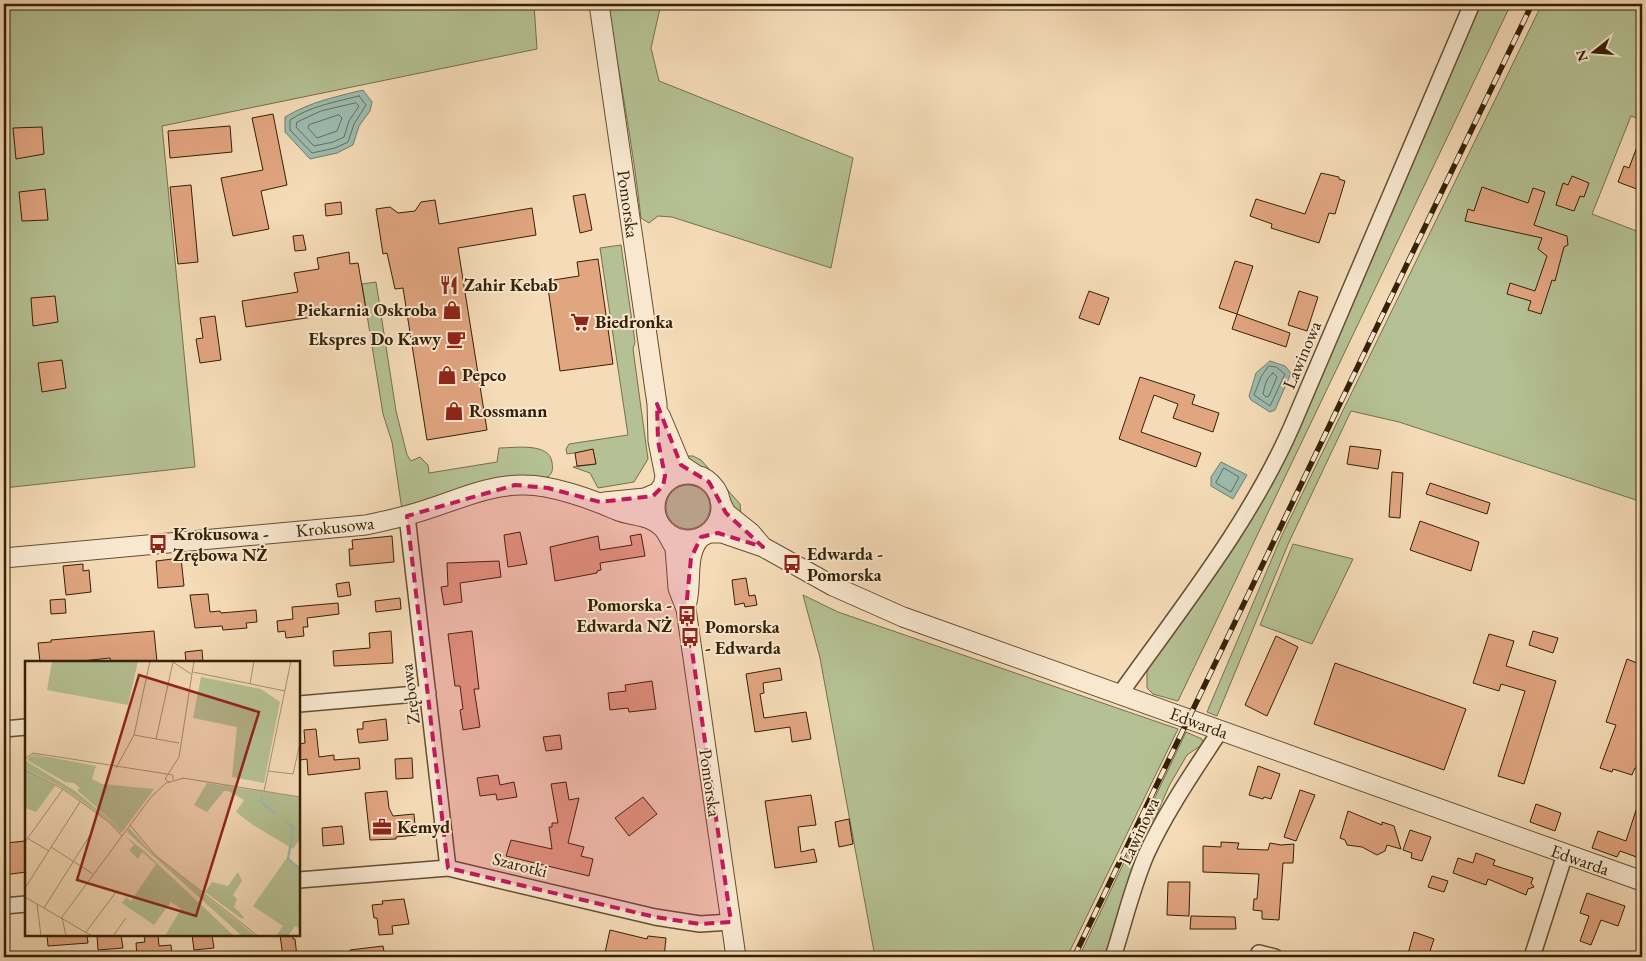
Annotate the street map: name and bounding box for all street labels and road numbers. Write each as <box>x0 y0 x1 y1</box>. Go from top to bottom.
street label: Pomorska <box>612 169 645 240</box>
street label: Lawinowa <box>1277 317 1326 392</box>
street label: Krokusowa <box>295 511 376 542</box>
street label: Zrębowa <box>394 662 425 726</box>
street label: Edwarda <box>1167 701 1232 744</box>
street label: Pomorska <box>694 748 727 819</box>
street label: Lawinowa <box>1113 793 1164 868</box>
street label: Edwarda <box>1548 839 1613 880</box>
street label: Szarotki <box>490 847 551 883</box>

